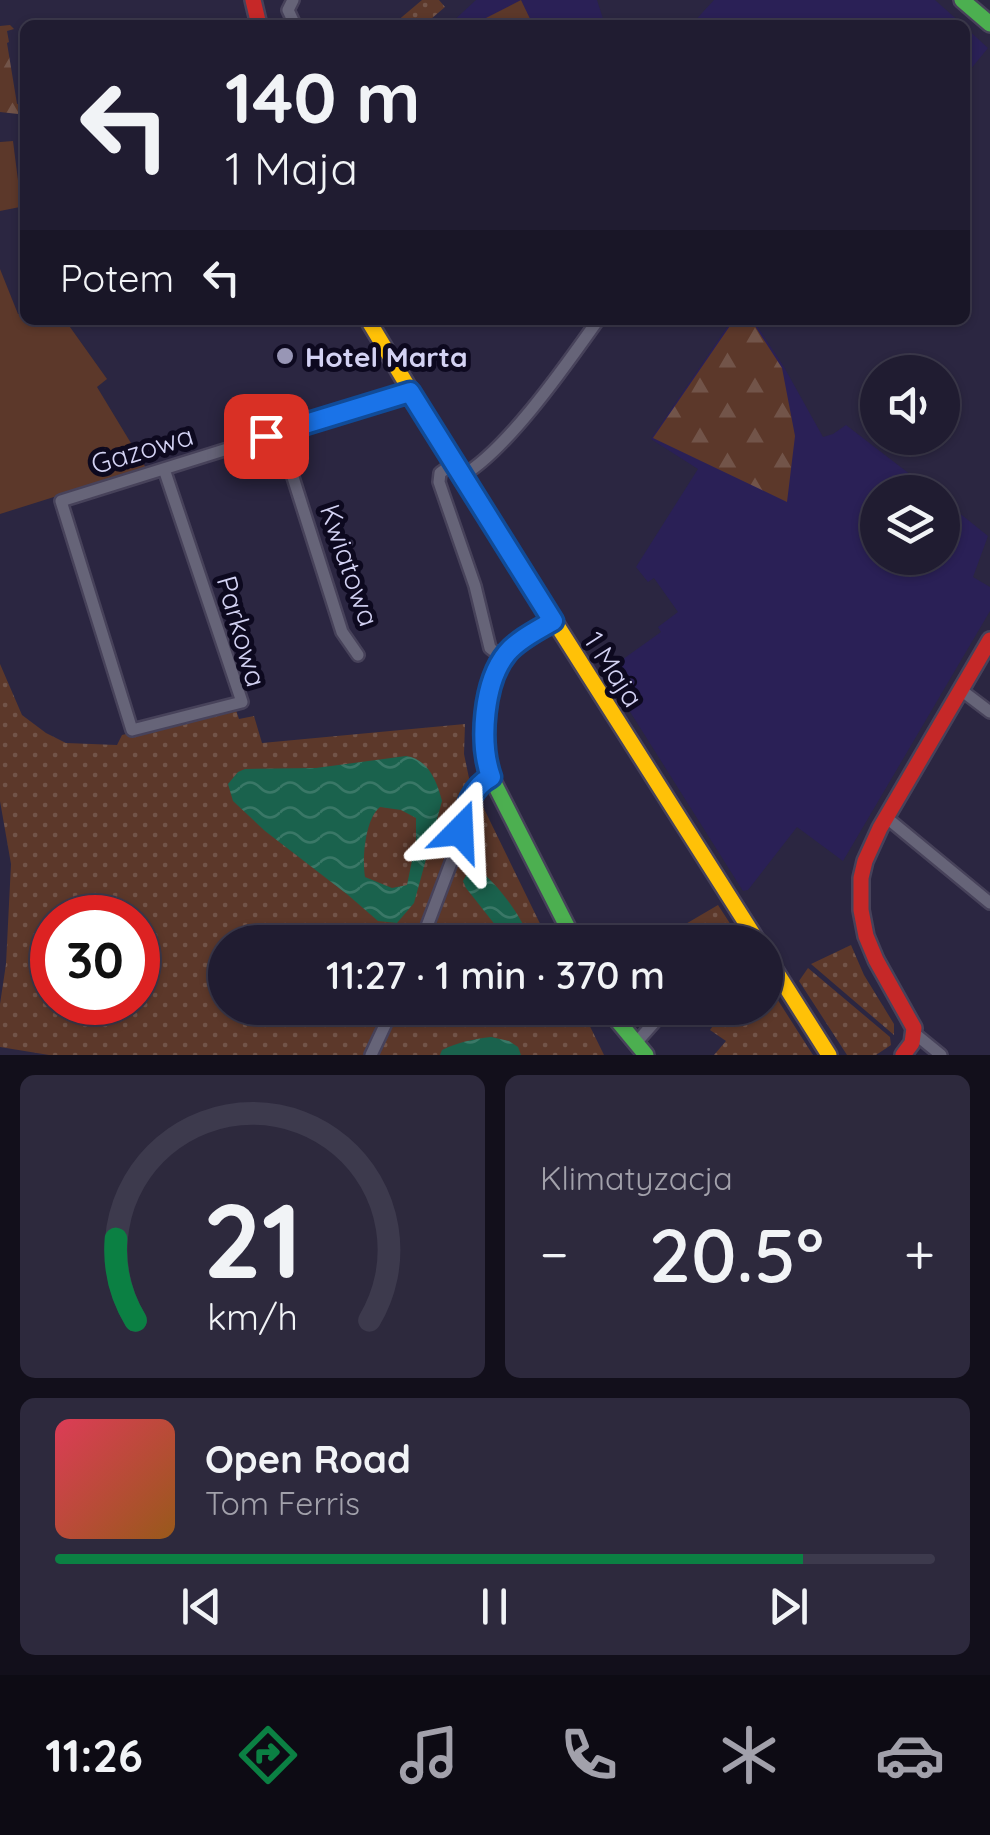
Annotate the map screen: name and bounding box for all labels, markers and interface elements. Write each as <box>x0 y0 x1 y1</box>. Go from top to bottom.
text: 140 m <box>225 53 421 141</box>
icon: left <box>60 60 190 190</box>
text: 1 Maja <box>225 140 358 196</box>
icon: left <box>194 250 249 305</box>
text: Potem <box>60 254 174 302</box>
place label: Hotel Marta <box>305 339 468 374</box>
marker: Hotel Marta <box>274 345 296 367</box>
map controls <box>860 355 960 575</box>
button: sound <box>860 355 960 455</box>
pin <box>224 394 309 479</box>
icon: arrive <box>239 409 294 464</box>
street label: Gazowa <box>87 417 197 481</box>
button: layers <box>860 475 960 575</box>
street label: Kwiatowa <box>313 499 387 631</box>
street label: Parkowa <box>210 572 274 690</box>
street label: 1 Maja <box>577 625 651 713</box>
position arrow <box>408 779 512 883</box>
speed limit sign: 30 <box>30 895 160 1025</box>
text: 11:27 · 1 min · 370 m <box>326 951 665 999</box>
text: Klimatyzacja <box>540 1158 733 1198</box>
text: 21 <box>203 1174 302 1304</box>
text: 20.5° <box>649 1207 824 1301</box>
text: − <box>540 1219 569 1288</box>
text: + <box>904 1219 935 1288</box>
text: km/h <box>207 1294 298 1339</box>
text: Open Road <box>205 1435 411 1483</box>
text: Tom Ferris <box>205 1483 360 1523</box>
icon: previous <box>174 1579 229 1634</box>
icon: pause <box>467 1579 522 1634</box>
icon: next <box>761 1579 816 1634</box>
icon: directions <box>233 1720 303 1790</box>
icon: music <box>394 1720 464 1790</box>
icon: phone <box>554 1720 624 1790</box>
icon: climate <box>714 1720 784 1790</box>
icon: car <box>875 1720 945 1790</box>
text: 11:26 <box>45 1727 143 1783</box>

